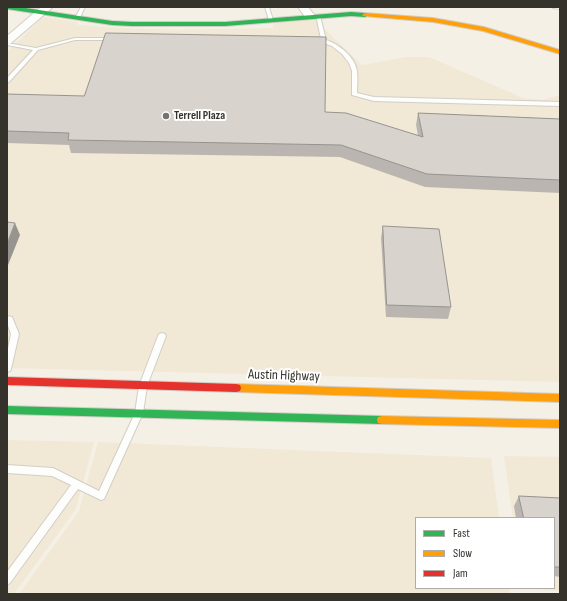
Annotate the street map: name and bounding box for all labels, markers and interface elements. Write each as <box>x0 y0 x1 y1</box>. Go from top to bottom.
place label: Terrell Plaza <box>174 109 225 123</box>
marker: Terrell Plaza <box>161 111 171 121</box>
street label: Austin Highway <box>248 366 320 386</box>
legend <box>415 517 555 589</box>
text: Fast <box>453 526 470 541</box>
text: Slow <box>453 546 472 561</box>
text: Jam <box>453 566 468 581</box>

